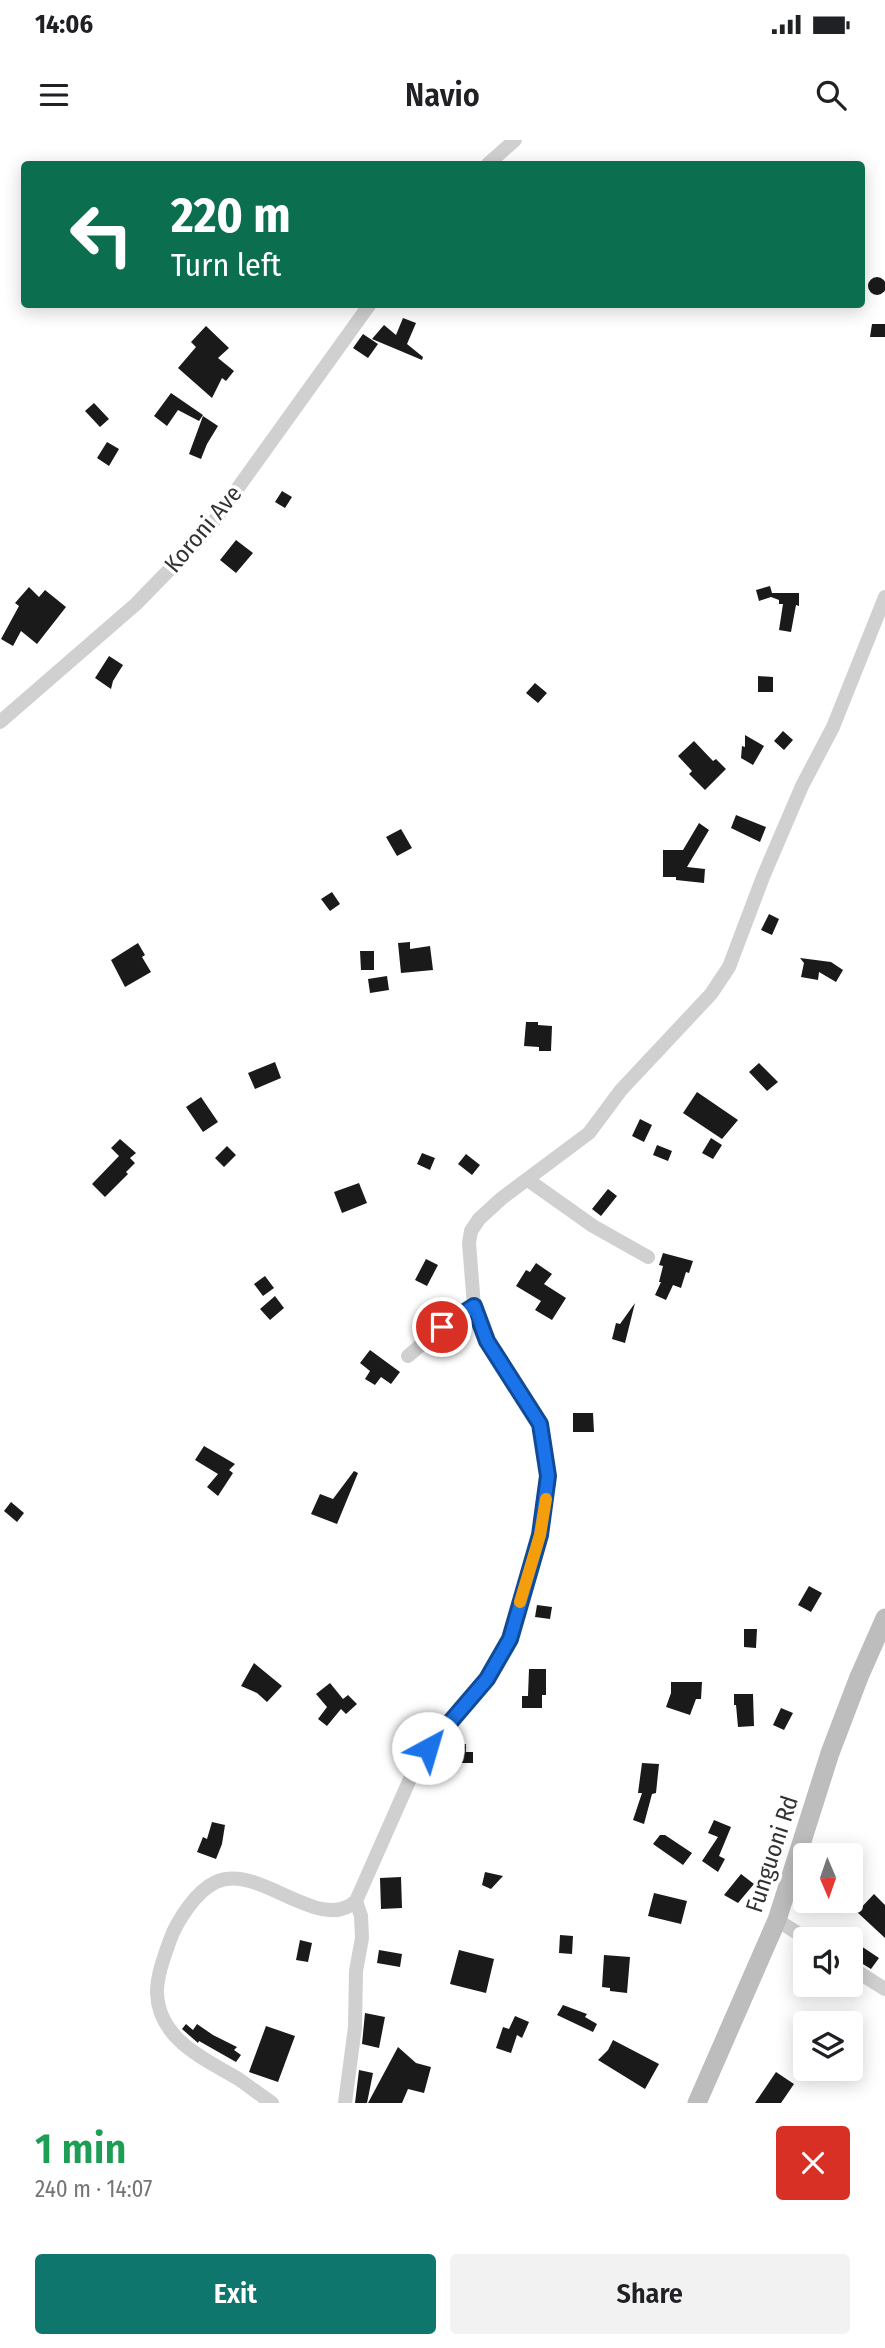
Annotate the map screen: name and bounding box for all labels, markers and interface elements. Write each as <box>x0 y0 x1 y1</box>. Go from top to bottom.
text: 14:06 <box>35 9 93 40</box>
icon: menu <box>35 76 73 114</box>
text: Navio <box>405 76 480 114</box>
icon: search <box>812 76 850 114</box>
text: 220 m <box>171 186 291 245</box>
icon: left <box>56 189 147 280</box>
text: Turn left <box>171 246 281 284</box>
street label: Koroni Ave <box>159 480 247 578</box>
pin <box>412 1297 472 1357</box>
icon: arrive <box>423 1308 461 1346</box>
position arrow <box>391 1711 465 1785</box>
street label: Funguoni Rd <box>740 1792 804 1916</box>
north arrow <box>793 1843 863 1913</box>
map controls <box>793 1843 863 2081</box>
button: sound <box>793 1927 863 1997</box>
button: layers <box>793 2011 863 2081</box>
text: 1 min <box>35 2124 126 2174</box>
button: close <box>776 2126 850 2200</box>
text: 240 m · 14:07 <box>35 2175 152 2203</box>
button: Exit <box>35 2254 436 2334</box>
button: Share <box>450 2254 850 2334</box>

